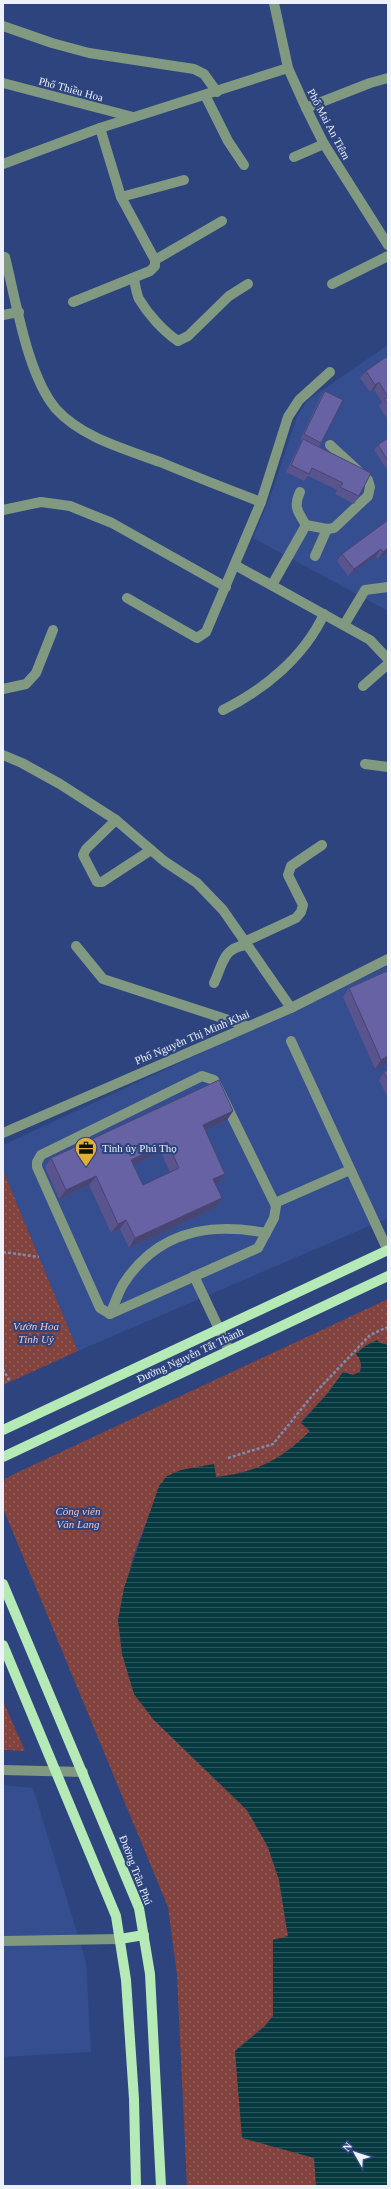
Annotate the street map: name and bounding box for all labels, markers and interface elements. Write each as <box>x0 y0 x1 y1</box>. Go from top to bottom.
street label: Phố Thiều Hoa <box>37 75 105 103</box>
street label: Phố Mai An Tiêm <box>305 86 353 162</box>
street label: Phố Nguyễn Thị Minh Khai <box>133 1007 251 1068</box>
office icon: Tỉnh ủy Phú Thọ <box>73 1135 99 1168</box>
place label: Tỉnh ủy Phú Thọ <box>102 1142 177 1154</box>
park label: Vườn Hoa Tỉnh Uỷ <box>13 1320 59 1345</box>
street label: Đường Nguyễn Tất Thành <box>135 1325 246 1385</box>
park label: Công viên Văn Lang <box>56 1505 101 1530</box>
street label: Đường Trần Phú <box>117 1834 155 1907</box>
north arrow <box>335 2133 375 2173</box>
text: N <box>340 2140 354 2154</box>

